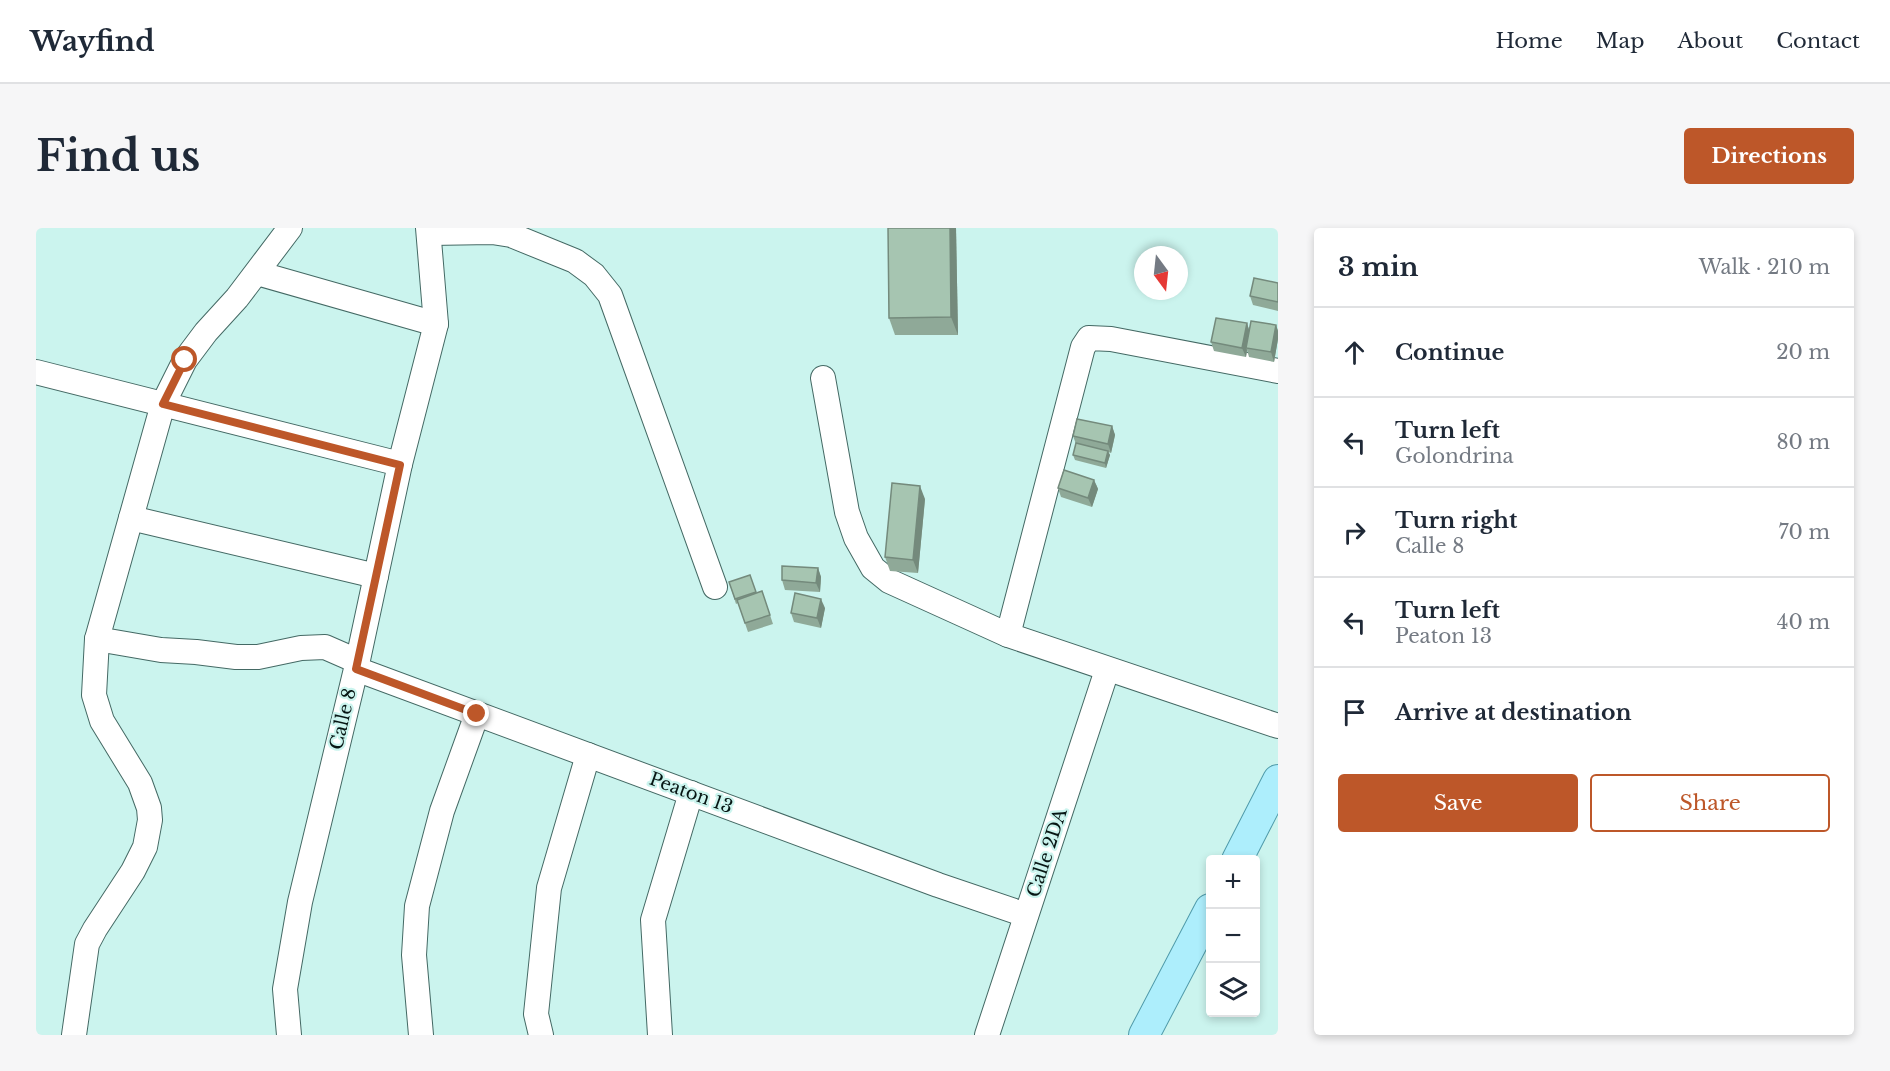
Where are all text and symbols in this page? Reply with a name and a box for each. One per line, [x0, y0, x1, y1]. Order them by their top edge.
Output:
text: Wayfind [30, 24, 155, 59]
text: Home [1496, 28, 1563, 54]
text: Map [1596, 28, 1644, 54]
text: About [1677, 28, 1743, 54]
text: Contact [1776, 28, 1860, 54]
button: Directions [1684, 128, 1854, 184]
text: Find us [36, 130, 200, 182]
north arrow [1134, 246, 1188, 300]
text: 3 min [1338, 251, 1419, 283]
text: Walk · 210 m [1699, 255, 1830, 279]
icon: ahead [1338, 336, 1371, 369]
text: Continue [1395, 339, 1504, 366]
text: 20 m [1776, 340, 1830, 364]
route start [171, 346, 197, 372]
text: Turn left [1395, 417, 1500, 444]
icon: left [1338, 426, 1371, 459]
text: 80 m [1776, 430, 1830, 454]
text: Golondrina [1395, 444, 1514, 468]
text: Turn right [1395, 507, 1517, 534]
icon: right [1338, 516, 1371, 549]
text: 70 m [1778, 520, 1830, 544]
text: Calle 8 [1395, 534, 1464, 558]
text: Turn left [1395, 597, 1500, 624]
icon: left [1338, 606, 1371, 639]
text: 40 m [1777, 610, 1830, 634]
text: Peaton 13 [1395, 624, 1492, 648]
street label: Calle 8 [325, 686, 361, 752]
icon: arrive [1338, 696, 1371, 729]
text: Arrive at destination [1395, 699, 1632, 726]
route end [463, 700, 489, 726]
street label: Peaton 13 [646, 768, 736, 818]
button: Save [1338, 774, 1578, 832]
button: Share [1590, 774, 1830, 832]
street label: Calle 2DA [1022, 805, 1072, 900]
map controls [1206, 855, 1260, 1017]
button: + [1206, 855, 1260, 909]
button: − [1206, 909, 1260, 963]
button: layers [1206, 963, 1260, 1017]

